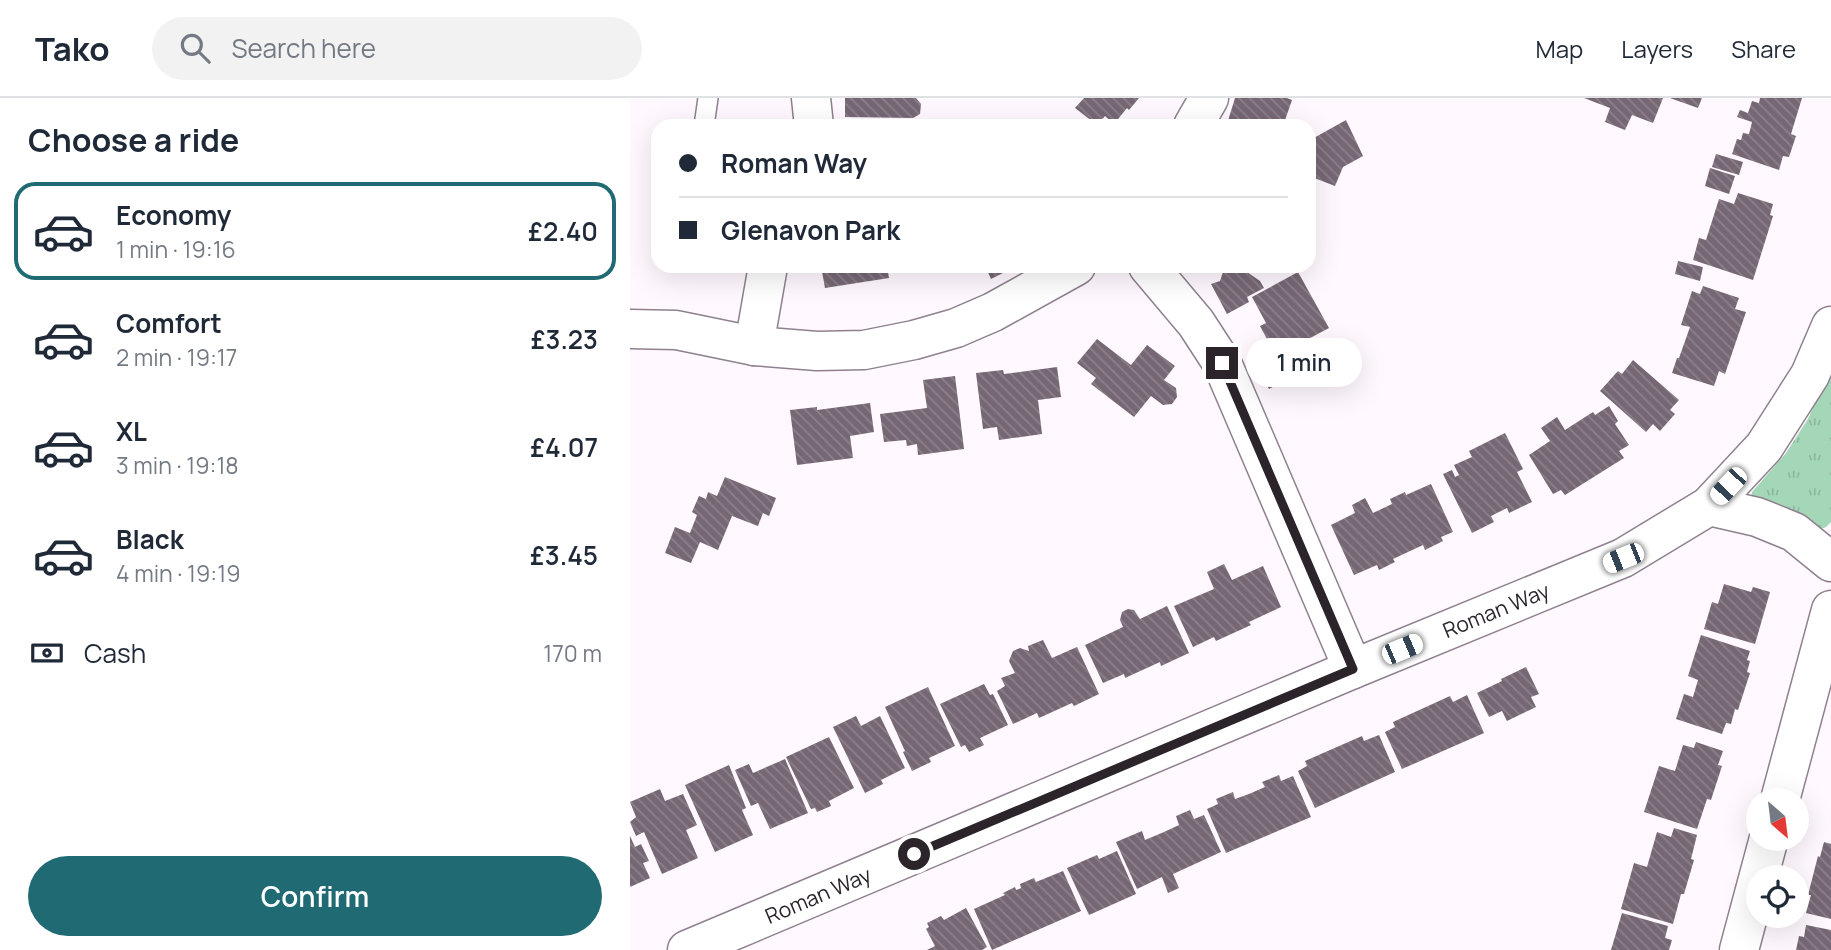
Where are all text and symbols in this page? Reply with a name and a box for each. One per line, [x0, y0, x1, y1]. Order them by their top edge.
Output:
search box [152, 17, 642, 80]
text: Tako [35, 26, 110, 71]
icon: search [176, 29, 214, 67]
text: Search here [232, 30, 376, 66]
text: Map [1536, 32, 1583, 65]
text: Layers [1621, 32, 1693, 65]
text: Share [1731, 32, 1796, 65]
text: Choose a ride [28, 118, 239, 162]
text: Roman Way [721, 145, 867, 181]
text: Economy [116, 197, 231, 233]
icon: car [32, 200, 95, 263]
text: Glenavon Park [721, 212, 900, 248]
text: £2.40 [528, 213, 598, 249]
text: 1 min · 19:16 [116, 233, 236, 265]
text: Comfort [116, 305, 222, 341]
icon: car [32, 308, 95, 371]
text: £3.23 [531, 321, 598, 357]
callout: 1 min [1246, 338, 1362, 388]
text: 2 min · 19:17 [116, 341, 237, 373]
text: 1 min [1277, 346, 1331, 378]
route end [1206, 347, 1238, 379]
text: XL [116, 413, 147, 449]
icon: car [32, 416, 95, 479]
text: £4.07 [530, 429, 598, 465]
text: 3 min · 19:18 [116, 449, 239, 481]
car [1706, 463, 1751, 509]
text: Black [116, 521, 184, 557]
icon: car [32, 524, 95, 587]
text: £3.45 [530, 537, 598, 573]
car [1600, 540, 1647, 576]
text: 4 min · 19:19 [116, 557, 240, 589]
street label: Roman Way [1439, 576, 1553, 644]
car [1379, 631, 1426, 667]
icon: cash [28, 634, 66, 672]
text: Cash [84, 635, 146, 671]
text: 170 m [543, 637, 602, 669]
north arrow [1746, 788, 1810, 850]
map controls [1746, 788, 1809, 928]
route start [898, 838, 930, 870]
button: Confirm [28, 856, 602, 936]
street label: Roman Way [761, 860, 875, 930]
button: locate [1746, 865, 1809, 928]

